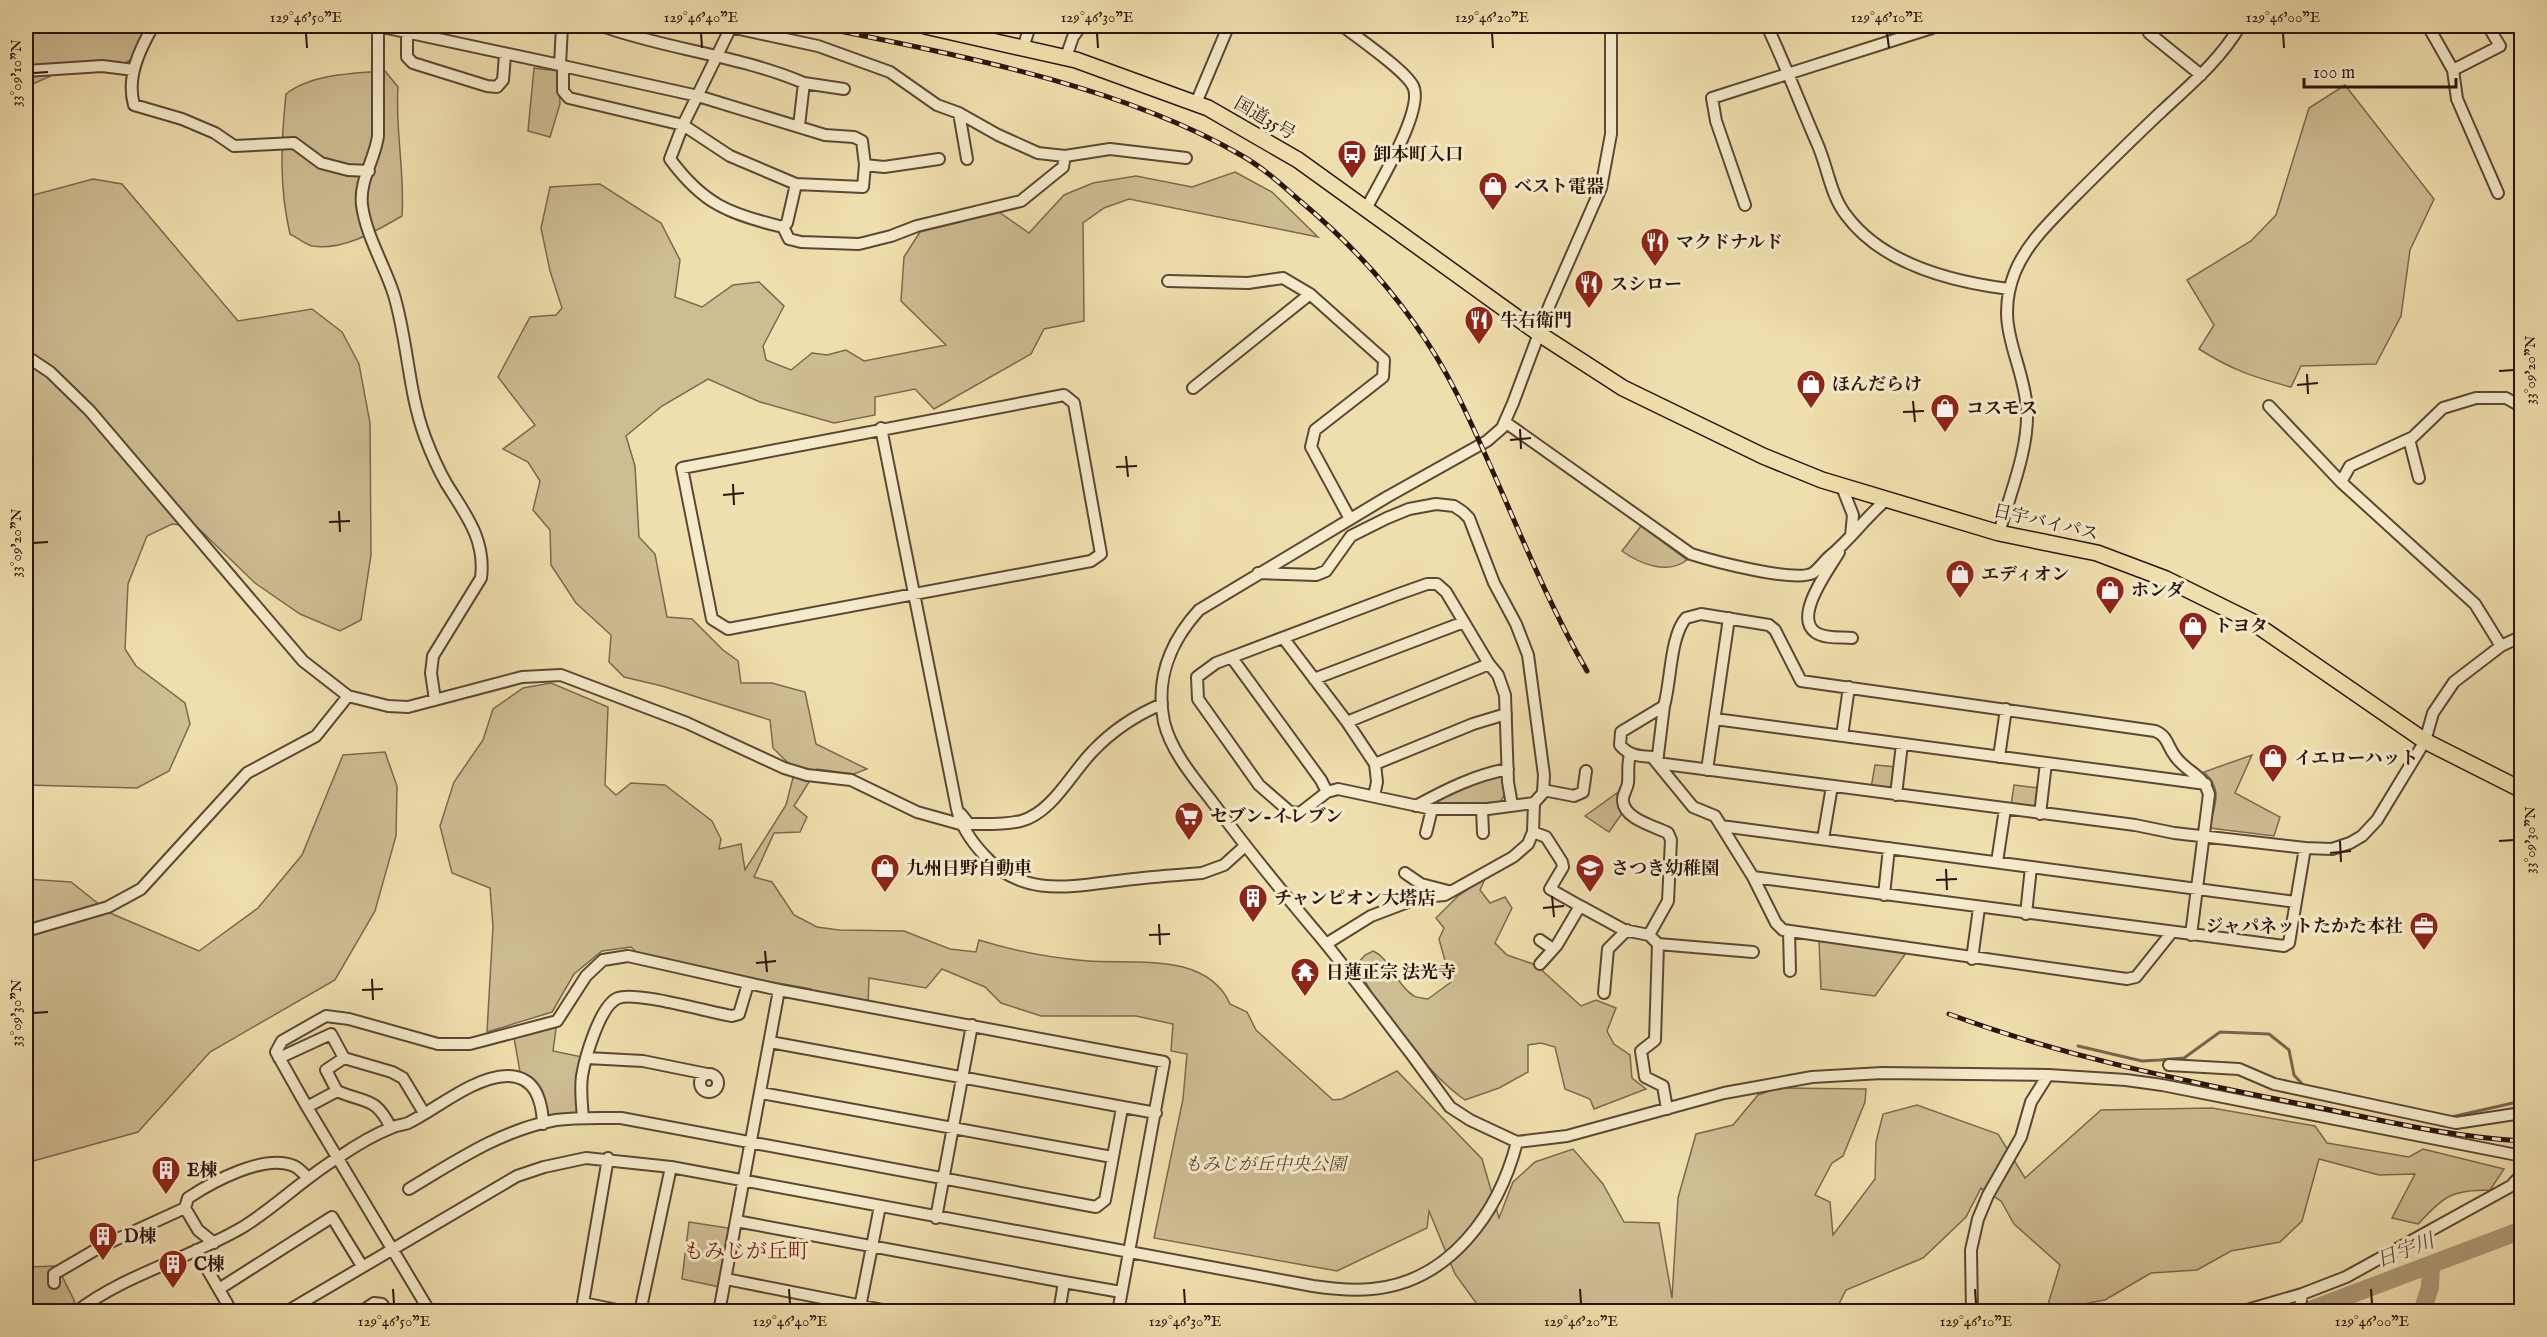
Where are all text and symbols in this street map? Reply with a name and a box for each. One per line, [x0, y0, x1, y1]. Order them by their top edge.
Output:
text: 129°46'50"E [270, 8, 342, 27]
text: 129°46'40"E [664, 8, 738, 27]
text: 129°46'30"E [1061, 8, 1133, 27]
text: 129°46'20"E [1455, 8, 1529, 27]
text: 129°46'10"E [1851, 8, 1923, 27]
text: 129°46'00"E [2246, 8, 2320, 27]
text: 33°09'10"N [7, 39, 26, 107]
scale bar [2304, 51, 2456, 89]
text: 100 m [2313, 62, 2355, 85]
street label: 国道35号 [1229, 93, 1299, 146]
bus stop icon: 卸本町入口 [1336, 138, 1368, 180]
place label: 卸本町入口 [1373, 144, 1463, 167]
shop icon: ベスト電器 [1477, 170, 1509, 212]
place label: ベスト電器 [1514, 176, 1604, 199]
restaurant icon: マクドナルド [1639, 226, 1671, 268]
place label: マクドナルド [1676, 232, 1783, 255]
restaurant icon: スシロー [1573, 268, 1605, 310]
place label: スシロー [1610, 274, 1682, 297]
restaurant icon: 牛右衛門 [1463, 304, 1495, 346]
place label: 牛右衛門 [1500, 310, 1572, 333]
text: 33°09'20"N [2521, 336, 2540, 404]
shop icon: ほんだらけ [1795, 368, 1827, 410]
place label: ほんだらけ [1832, 374, 1922, 397]
shop icon: コスモス [1929, 392, 1961, 434]
place label: コスモス [1966, 398, 2038, 421]
street label: 日宇バイパス [1991, 500, 2101, 547]
text: 33°09'20"N [7, 509, 26, 577]
shop icon: エディオン [1944, 558, 1976, 600]
place label: エディオン [1981, 564, 2070, 587]
shop icon: ホンダ [2094, 574, 2126, 616]
place label: ホンダ [2131, 580, 2184, 603]
shop icon: トヨタ [2177, 610, 2209, 652]
place label: トヨタ [2214, 616, 2268, 639]
shop icon: イエローハット [2257, 742, 2289, 784]
place label: イエローハット [2294, 748, 2418, 771]
supermarket icon: セブン-イレブン [1173, 800, 1205, 842]
place label: セブン-イレブン [1210, 806, 1343, 829]
text: 33°09'30"N [2521, 806, 2540, 874]
shop icon: 九州日野自動車 [869, 852, 901, 894]
school or university icon: さつき幼稚園 [1574, 852, 1606, 894]
place label: 九州日野自動車 [906, 858, 1032, 881]
place label: さつき幼稚園 [1611, 858, 1719, 881]
building icon: チャンピオン大塔店 [1237, 882, 1269, 924]
place label: チャンピオン大塔店 [1274, 888, 1435, 911]
office icon: ジャパネットたかた本社 [2408, 910, 2440, 952]
place label: ジャパネットたかた本社 [2205, 916, 2403, 939]
temple icon: 日蓮正宗 法光寺 [1289, 956, 1321, 998]
place label: 日蓮正宗 法光寺 [1326, 962, 1456, 985]
text: 33°09'30"N [7, 979, 26, 1047]
building icon: E棟 [150, 1154, 182, 1196]
park label: もみじが丘中央公園 [1184, 1154, 1349, 1177]
place label: E棟 [187, 1160, 217, 1183]
building icon: D棟 [87, 1220, 119, 1262]
place label: D棟 [124, 1226, 156, 1249]
water label: 日宇川 [2373, 1228, 2440, 1274]
district label: もみじが丘町 [683, 1239, 809, 1266]
building icon: C棟 [157, 1248, 189, 1290]
place label: C棟 [194, 1254, 225, 1277]
text: 129°46'50"E [358, 1312, 430, 1331]
text: 129°46'40"E [753, 1312, 827, 1331]
text: 129°46'30"E [1149, 1312, 1221, 1331]
text: 129°46'20"E [1544, 1312, 1618, 1331]
text: 129°46'10"E [1940, 1312, 2012, 1331]
text: 129°46'00"E [2335, 1312, 2409, 1331]

